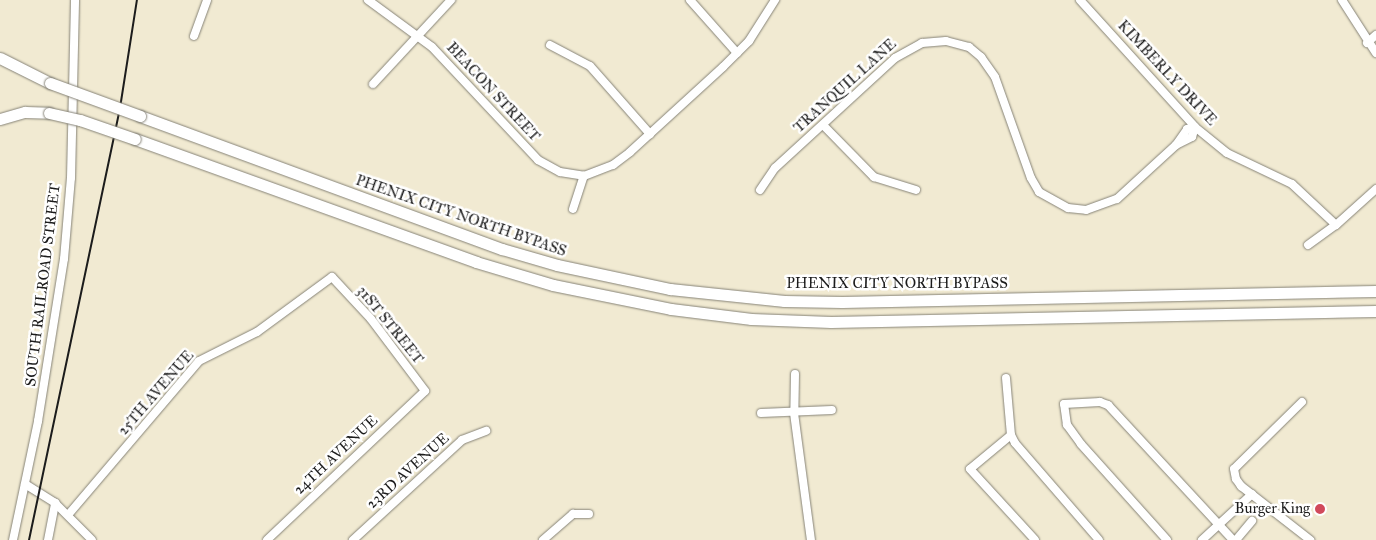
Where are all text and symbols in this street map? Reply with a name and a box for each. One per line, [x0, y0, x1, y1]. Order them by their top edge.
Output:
street label: KIMBERLY DRIVE [1114, 17, 1220, 129]
street label: TRANQUIL LANE [790, 35, 900, 137]
street label: BEACON STREET [442, 39, 544, 145]
street label: PHENIX CITY NORTH BYPASS [353, 171, 569, 261]
street label: SOUTH RAILROAD STREET [22, 183, 64, 387]
street label: PHENIX CITY NORTH BYPASS [786, 275, 1008, 293]
street label: 31ST STREET [353, 282, 427, 368]
street label: 25TH AVENUE [114, 347, 198, 439]
street label: 24TH AVENUE [290, 412, 382, 498]
street label: 23RD AVENUE [363, 429, 453, 513]
place label: Burger King [1234, 500, 1310, 518]
marker: Burger King [1314, 503, 1326, 515]

